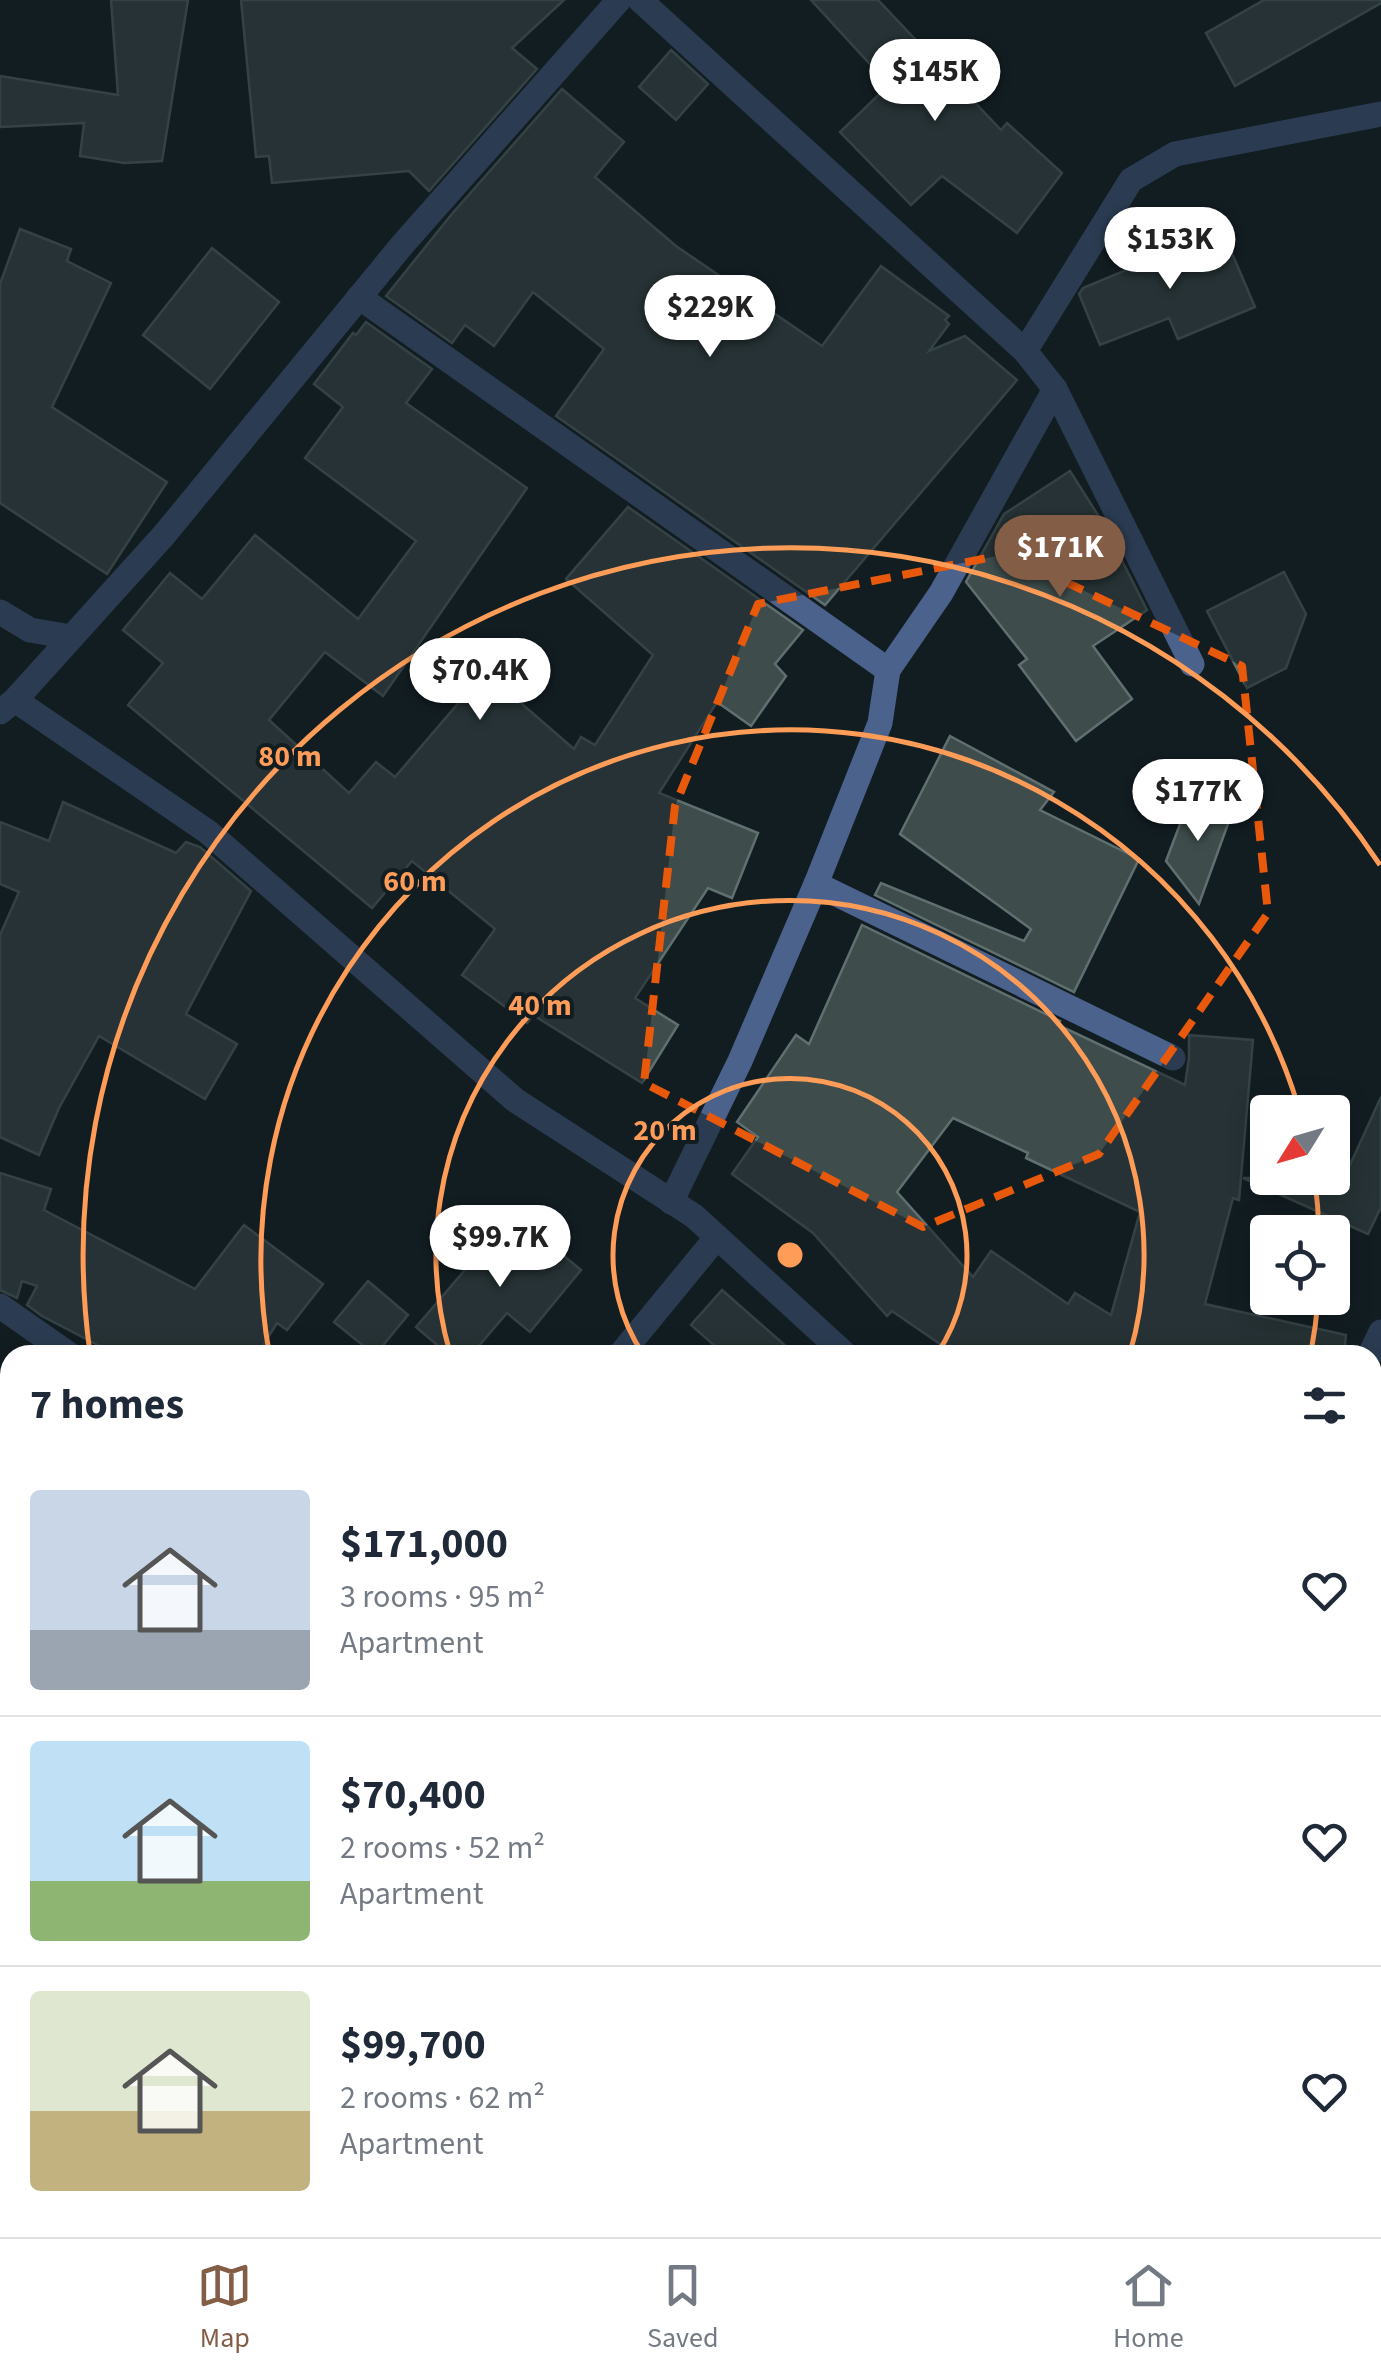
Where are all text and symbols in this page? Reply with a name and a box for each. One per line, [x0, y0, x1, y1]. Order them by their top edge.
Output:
pin: $145K [865, 39, 1005, 124]
text: $145K [891, 48, 979, 94]
pin: $153K [1100, 207, 1240, 292]
text: $153K [1126, 216, 1214, 262]
pin: $229K [640, 275, 780, 360]
text: $229K [666, 284, 754, 330]
pin: $171K [990, 515, 1130, 600]
text: $171K [1016, 524, 1104, 570]
pin: $70.4K [399, 638, 561, 723]
text: $70.4K [432, 647, 528, 693]
text: 80 m [258, 735, 322, 778]
pin: $177K [1128, 759, 1268, 844]
text: $177K [1154, 768, 1242, 814]
text: 60 m [383, 860, 447, 903]
text: 40 m [508, 984, 572, 1027]
north arrow [1250, 1095, 1350, 1195]
map controls [1250, 1095, 1350, 1315]
text: 20 m [633, 1109, 697, 1152]
pin: $99.7K [419, 1205, 581, 1290]
text: $99.7K [452, 1214, 548, 1260]
button: locate [1250, 1215, 1350, 1315]
centre of rings [772, 1237, 808, 1273]
text: 7 homes [30, 1375, 184, 1435]
icon: filters [1297, 1378, 1352, 1433]
text: $171,000 [340, 1514, 508, 1574]
icon: home [110, 1530, 230, 1650]
icon: heart [1297, 1563, 1352, 1618]
text: 3 rooms · 95 m² [340, 1574, 545, 1620]
text: Apartment [340, 1620, 483, 1666]
text: $70,400 [340, 1765, 486, 1825]
icon: home [110, 1781, 230, 1901]
icon: heart [1297, 1814, 1352, 1869]
text: 2 rooms · 52 m² [340, 1825, 545, 1871]
text: Apartment [340, 1871, 483, 1917]
text: $99,700 [340, 2015, 486, 2075]
icon: home [110, 2031, 230, 2151]
icon: heart [1297, 2064, 1352, 2119]
text: 2 rooms · 62 m² [340, 2075, 545, 2121]
text: Apartment [340, 2121, 483, 2167]
tab: Map [197, 2258, 252, 2358]
tab: Saved [647, 2258, 718, 2358]
tab: Home [1113, 2258, 1184, 2358]

